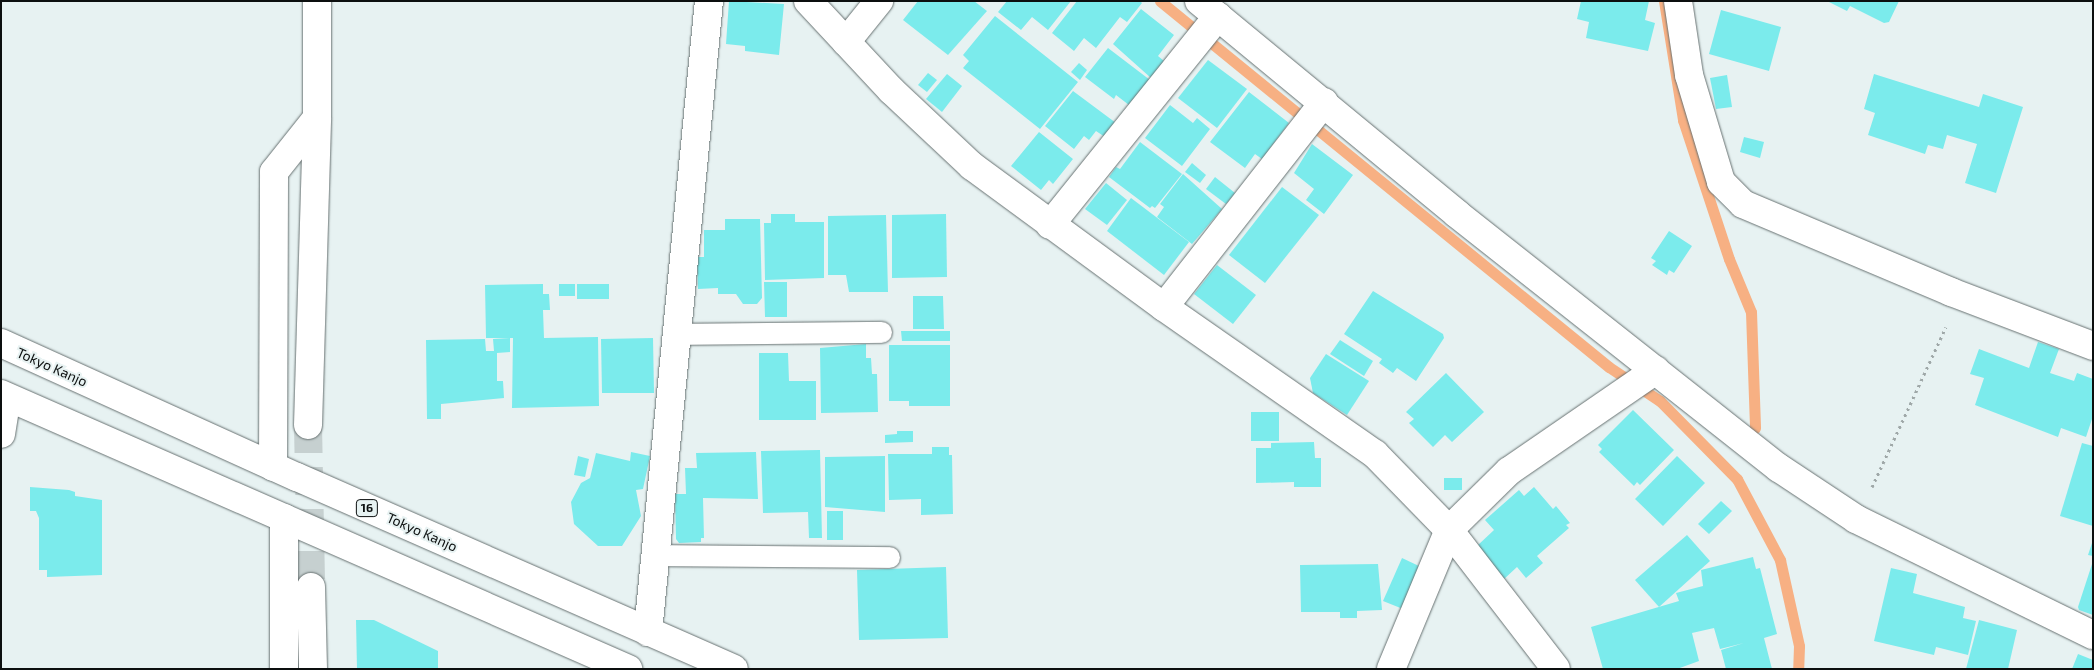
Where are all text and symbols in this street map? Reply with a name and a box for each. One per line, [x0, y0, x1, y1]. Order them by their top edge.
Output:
street label: Tokyo Kanjo [14, 344, 90, 390]
road number: 16 [356, 498, 378, 518]
street label: Tokyo Kanjo [384, 509, 460, 555]

